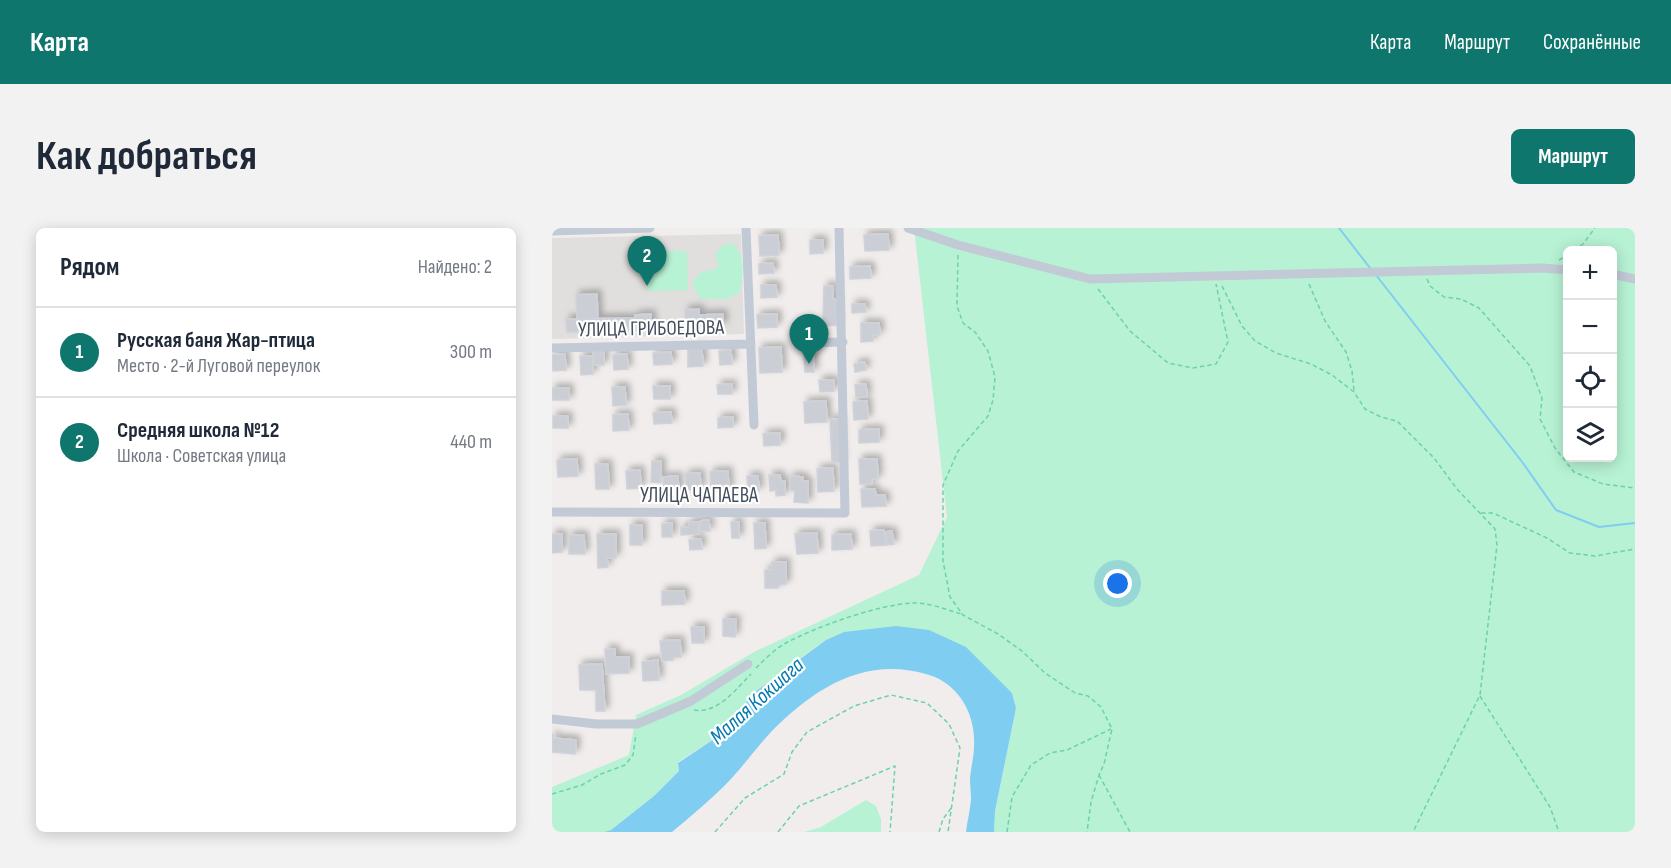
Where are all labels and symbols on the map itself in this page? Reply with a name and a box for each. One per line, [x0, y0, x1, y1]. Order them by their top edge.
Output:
pin: 2 [628, 236, 667, 286]
pin: 1 [790, 314, 828, 364]
street label: УЛИЦА ГРИБОЕДОВА [578, 315, 725, 342]
street label: УЛИЦА ЧАПАЕВА [640, 483, 759, 508]
your location [1103, 569, 1132, 598]
water label: Малая Кокшага [704, 652, 810, 750]

